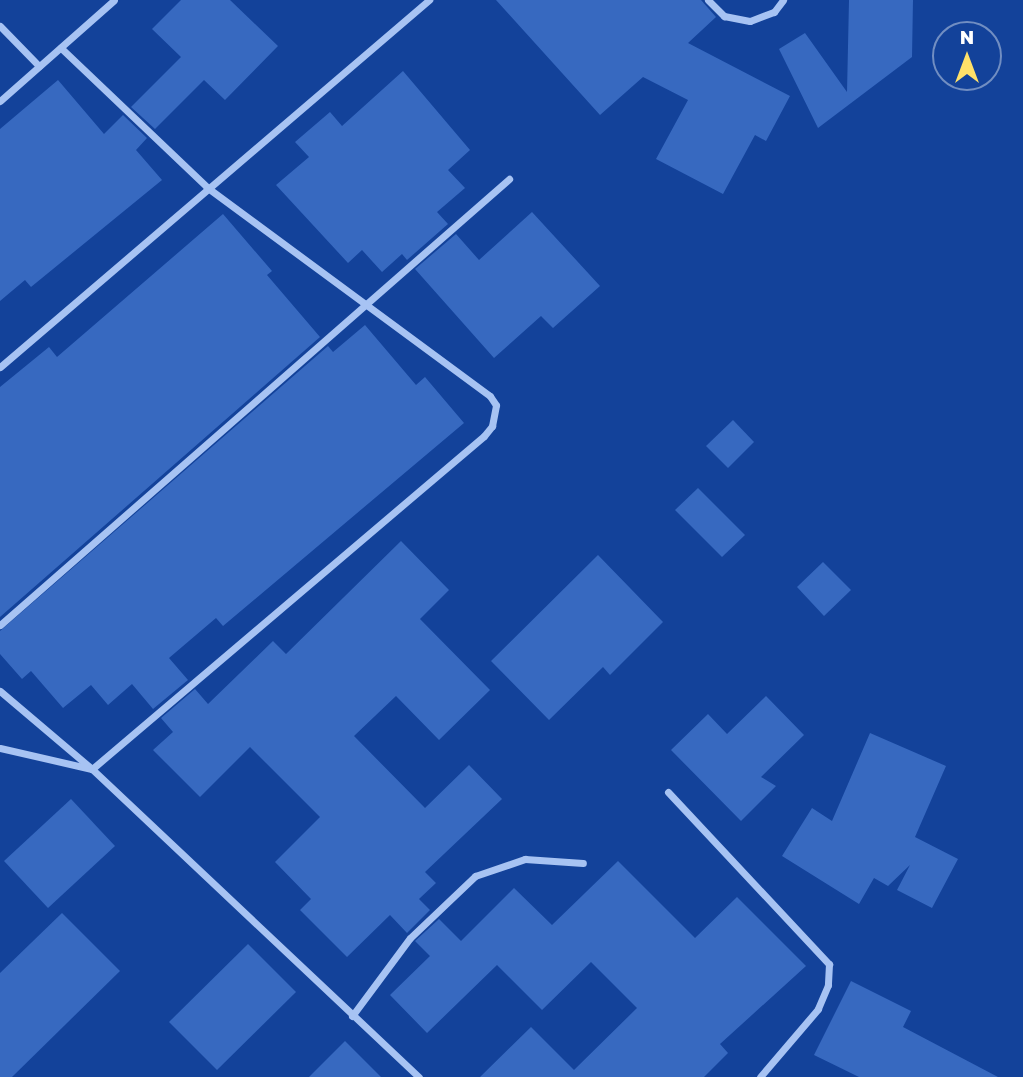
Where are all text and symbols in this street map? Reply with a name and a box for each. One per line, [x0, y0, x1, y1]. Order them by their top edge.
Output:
north arrow [932, 21, 1002, 91]
text: N [960, 25, 974, 48]

